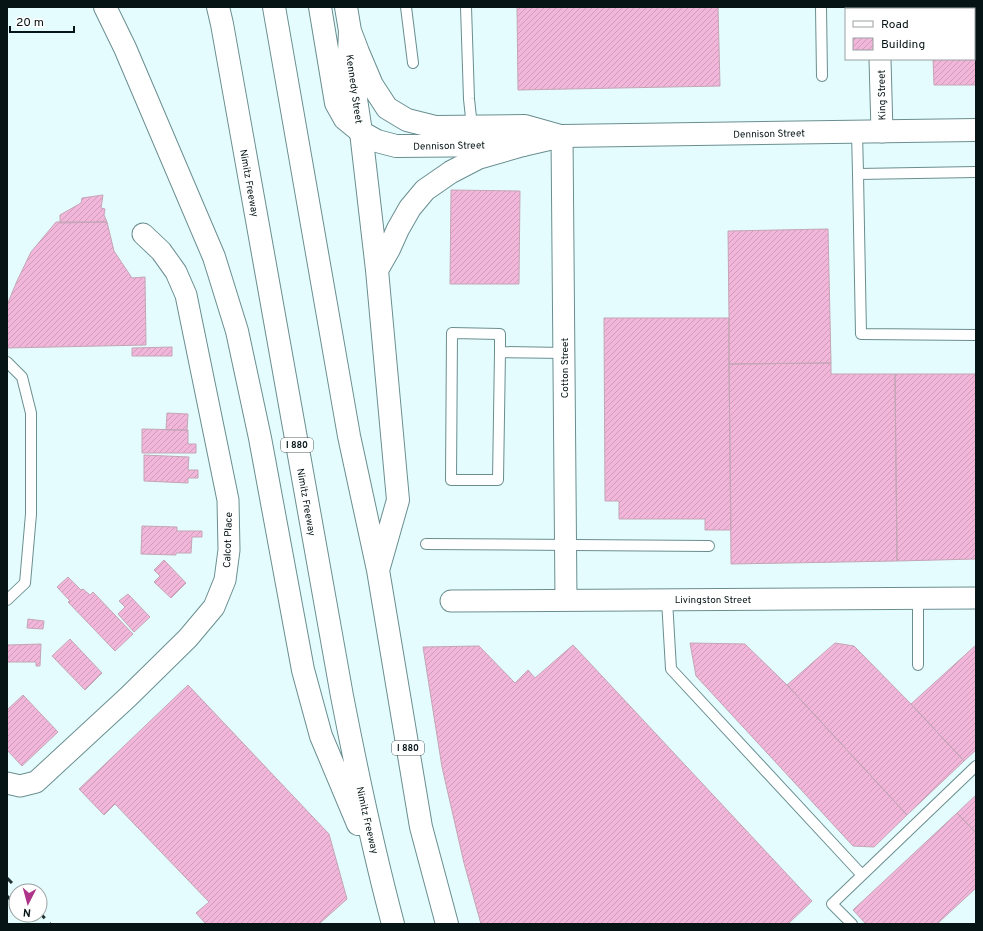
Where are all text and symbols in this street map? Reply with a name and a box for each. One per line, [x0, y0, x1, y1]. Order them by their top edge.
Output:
scale bar [10, 8, 74, 34]
legend [845, 8, 975, 60]
text: 20 m [16, 15, 44, 31]
text: Road [881, 17, 909, 33]
text: Building [881, 37, 925, 53]
street label: Kennedy Street [342, 54, 365, 125]
street label: King Street [876, 69, 889, 120]
street label: Dennison Street [733, 127, 805, 142]
street label: Dennison Street [413, 139, 485, 154]
street label: Nimitz Freeway [236, 148, 261, 218]
street label: Cotton Street [559, 338, 572, 398]
road number: I 880 [281, 438, 313, 452]
street label: Nimitz Freeway [293, 467, 318, 537]
street label: Calcot Place [221, 512, 236, 568]
street label: Livingston Street [675, 594, 751, 607]
road number: I 880 [392, 741, 424, 755]
street label: Nimitz Freeway [352, 785, 381, 855]
north arrow [8, 883, 48, 923]
text: N [22, 905, 32, 919]

